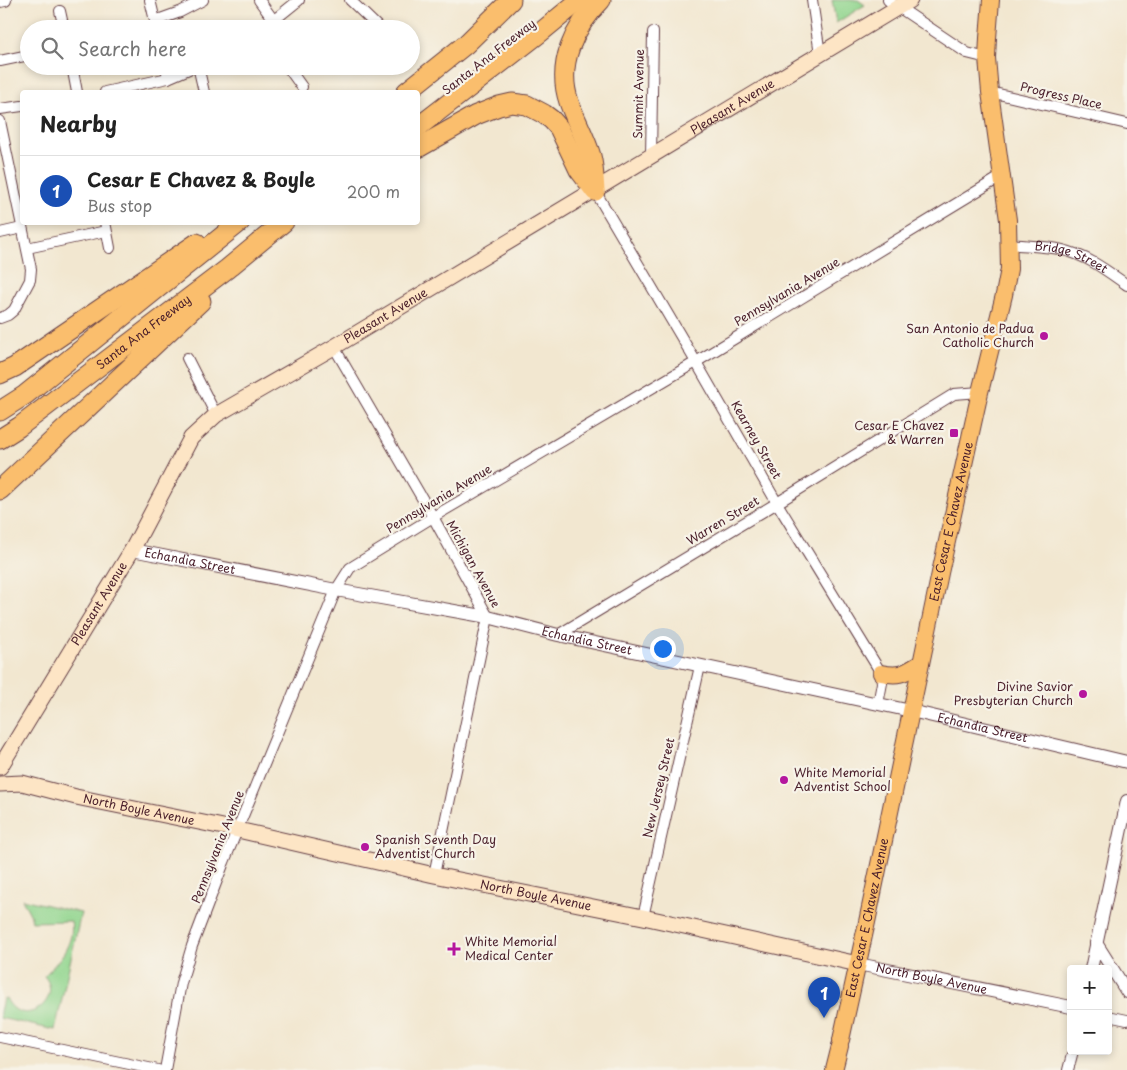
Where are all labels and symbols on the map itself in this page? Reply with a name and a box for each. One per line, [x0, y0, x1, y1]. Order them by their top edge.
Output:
street label: Santa Ana Freeway [438, 14, 539, 98]
street label: Summit Avenue [628, 48, 648, 139]
street label: Pleasant Avenue [687, 74, 778, 138]
street label: Progress Place [1019, 77, 1104, 113]
street label: Bridge Street [1034, 236, 1112, 277]
street label: Pennsylvania Avenue [730, 252, 843, 330]
street label: Pleasant Avenue [340, 283, 431, 347]
street label: Santa Ana Freeway [92, 290, 194, 373]
place label: San Antonio de Padua Catholic Church [906, 319, 1034, 351]
marker: San Antonio de Padua Catholic Church [1038, 330, 1050, 342]
street label: Kearney Street [727, 397, 787, 482]
place label: Cesar E Chavez & Warren [854, 416, 944, 448]
marker: Cesar E Chavez & Warren [948, 427, 960, 439]
street label: East Cesar E Chavez Avenue [924, 440, 977, 603]
street label: Pennsylvania Avenue [382, 459, 495, 537]
street label: Warren Street [683, 491, 762, 549]
street label: Michigan Avenue [442, 517, 505, 610]
street label: Echandia Street [143, 543, 237, 578]
street label: Pleasant Avenue [66, 558, 131, 649]
street label: Echandia Street [540, 621, 634, 659]
your location [650, 636, 676, 662]
place label: Divine Savior Presbyterian Church [954, 677, 1073, 709]
marker: Divine Savior Presbyterian Church [1077, 688, 1089, 700]
street label: Echandia Street [936, 708, 1030, 746]
street label: New Jersey Street [638, 735, 678, 840]
place label: White Memorial Adventist School [794, 763, 891, 795]
marker: White Memorial Adventist School [778, 774, 790, 786]
street label: Pennsylvania Avenue [186, 787, 248, 906]
street label: North Boyle Avenue [82, 789, 197, 829]
place label: Spanish Seventh Day Adventist Church [375, 830, 496, 862]
street label: East Cesar E Chavez Avenue [841, 836, 892, 999]
marker: Spanish Seventh Day Adventist Church [359, 841, 371, 853]
street label: North Boyle Avenue [479, 874, 594, 915]
place label: White Memorial Medical Center [465, 932, 557, 964]
marker: White Memorial Medical Center [447, 942, 461, 956]
street label: North Boyle Avenue [874, 958, 989, 998]
pin: 1 [808, 977, 840, 1018]

